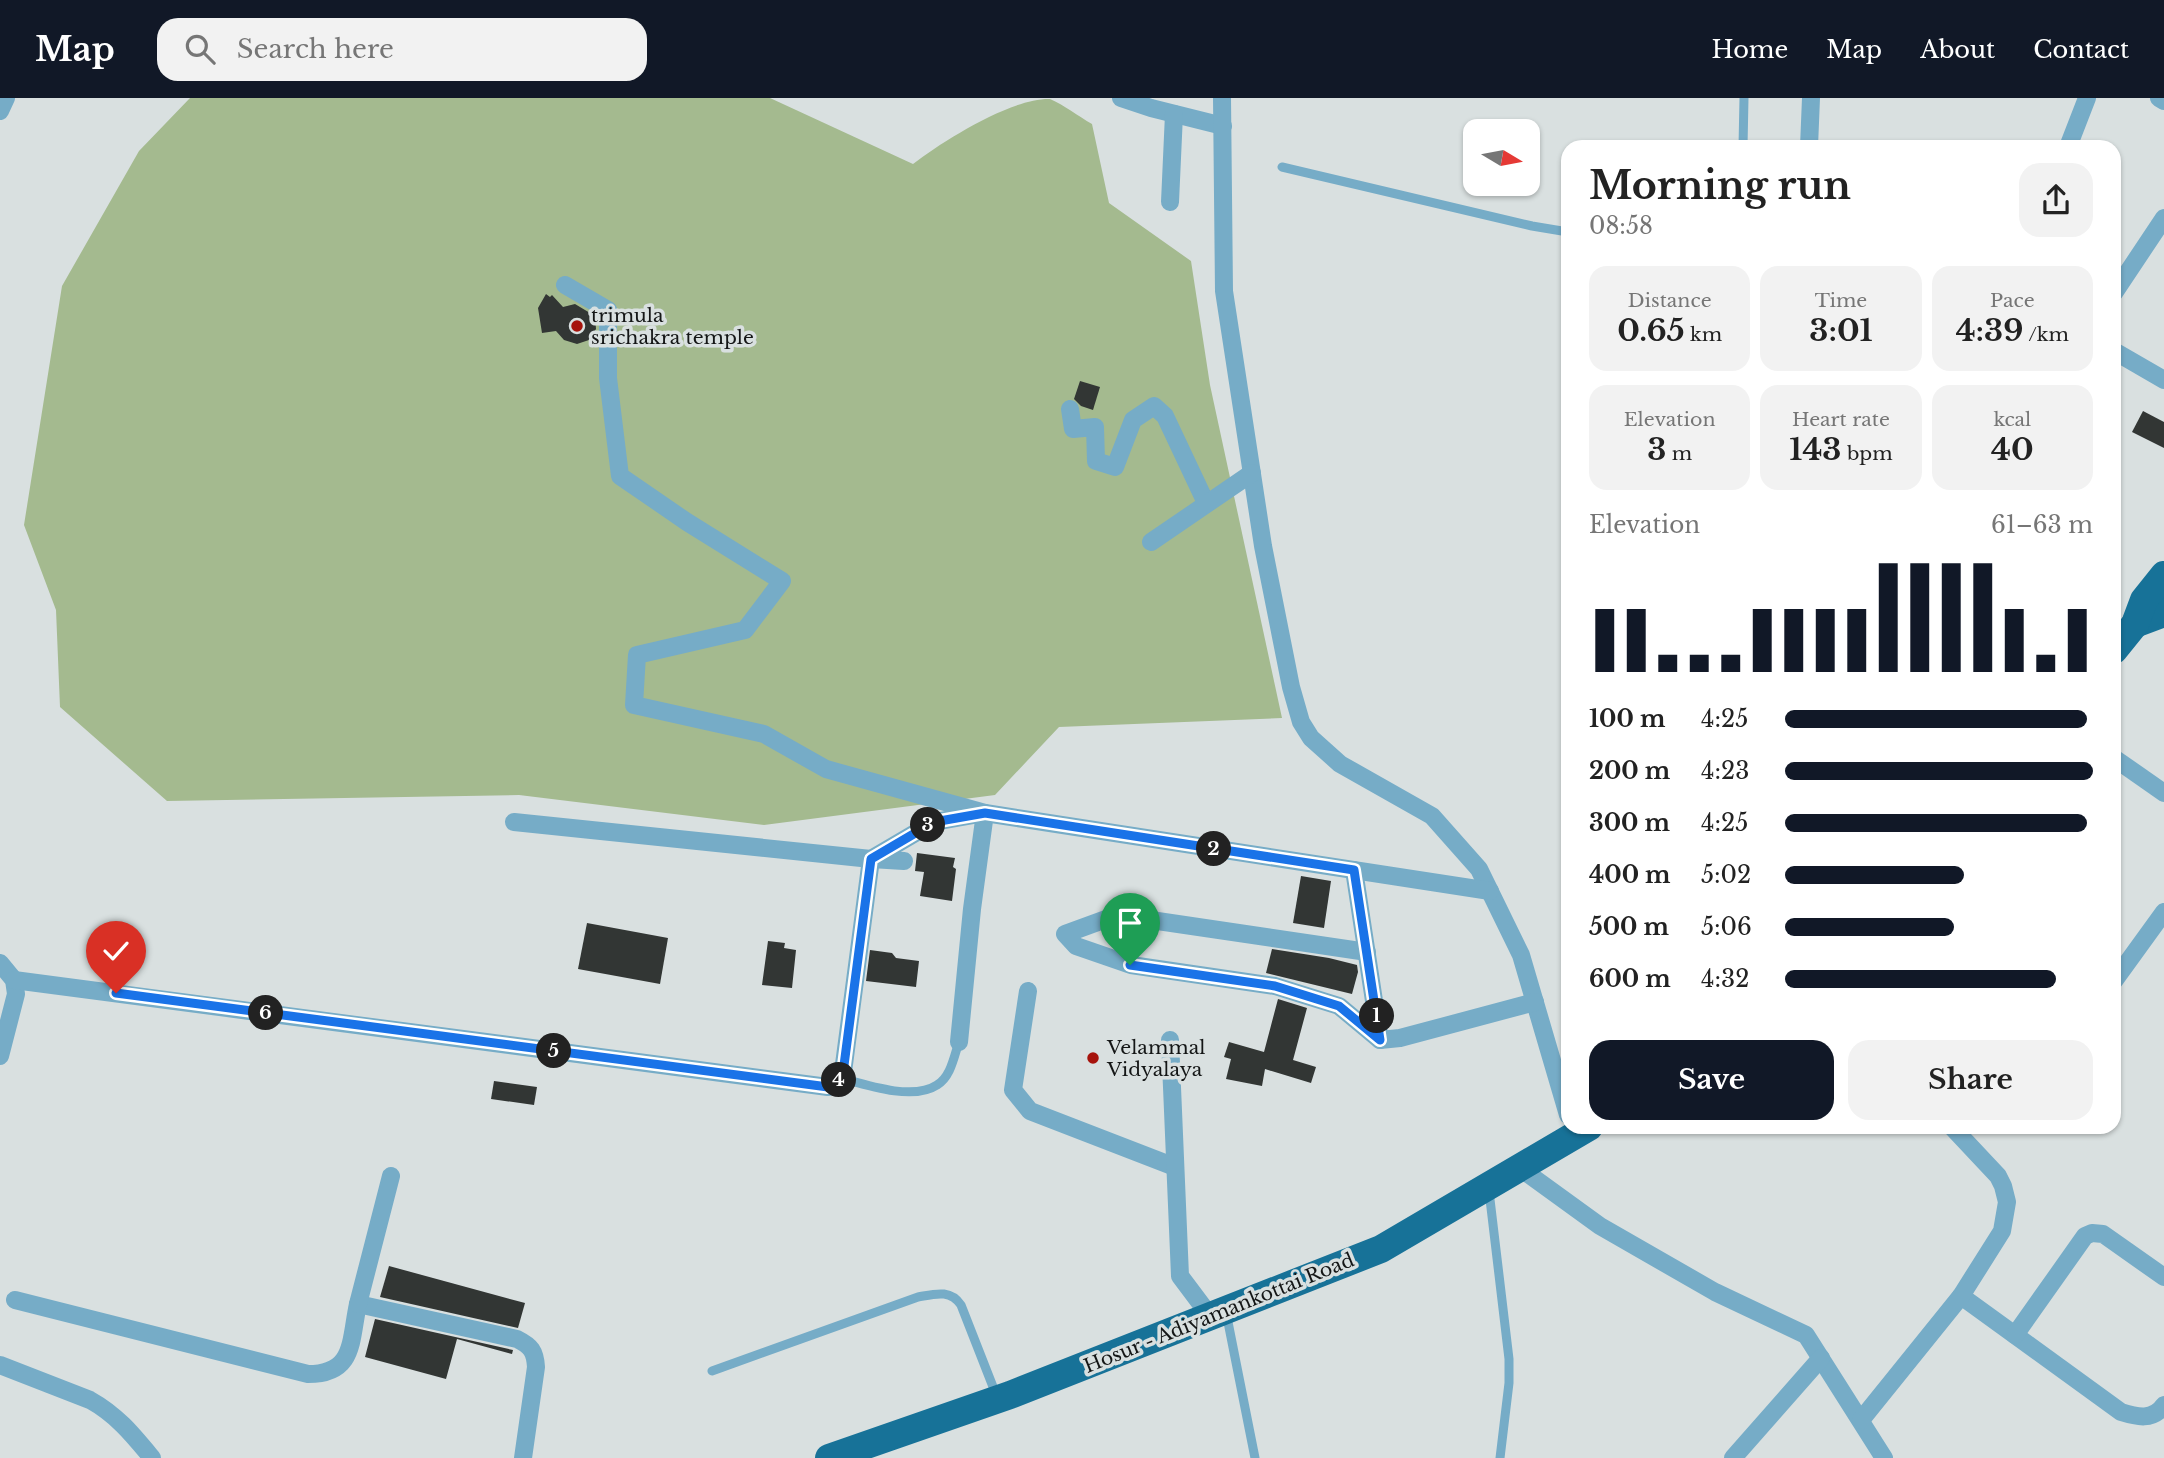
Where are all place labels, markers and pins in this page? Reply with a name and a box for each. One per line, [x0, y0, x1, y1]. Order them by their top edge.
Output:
place label: trimula srichakra temple [591, 304, 754, 349]
marker: trimula srichakra temple [569, 318, 585, 334]
pin: 3 [911, 808, 946, 842]
pin: 2 [1196, 832, 1232, 866]
pin [1100, 893, 1160, 965]
pin [86, 921, 146, 993]
pin: 6 [248, 996, 284, 1030]
pin: 1 [1360, 998, 1394, 1034]
pin: 5 [536, 1034, 572, 1068]
place label: Velammal Vidyalaya [1106, 1036, 1205, 1081]
marker: Velammal Vidyalaya [1085, 1050, 1101, 1066]
pin: 4 [822, 1062, 856, 1098]

